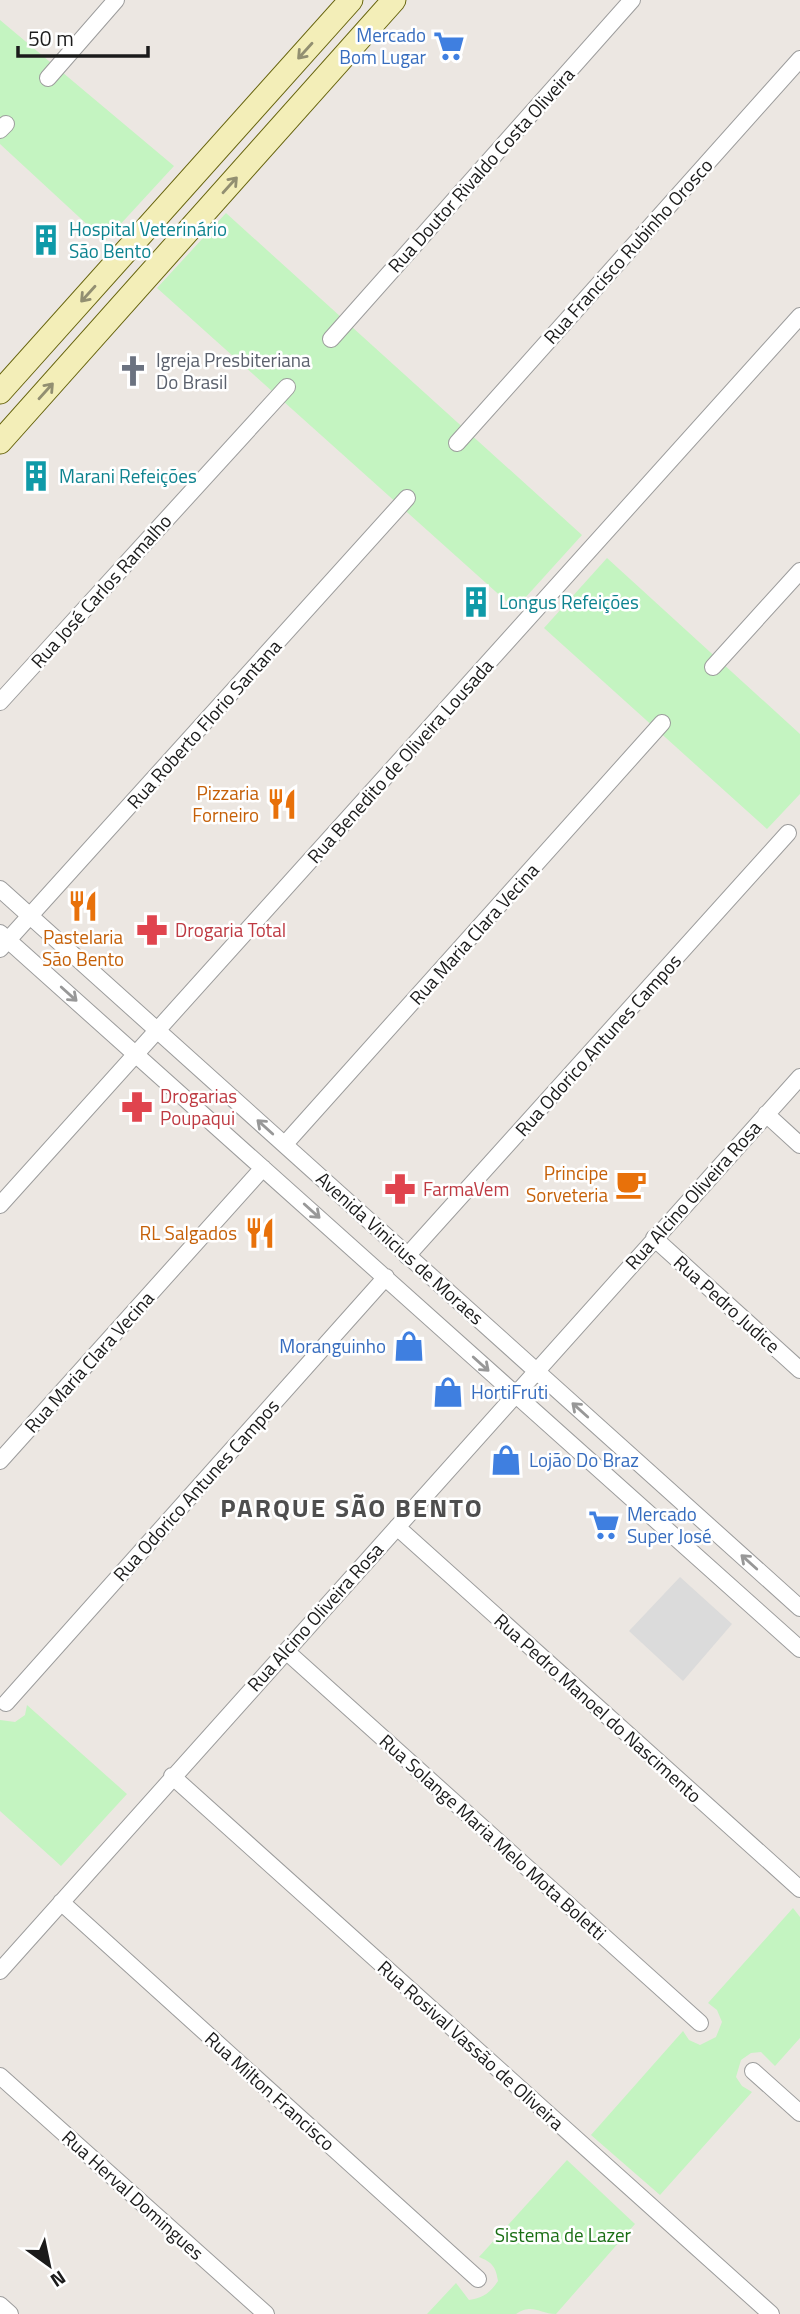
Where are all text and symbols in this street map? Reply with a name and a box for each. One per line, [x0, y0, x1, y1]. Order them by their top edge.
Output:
scale bar [18, 14, 147, 58]
place label: Mercado Bom Lugar [339, 20, 426, 71]
text: 50 m [28, 22, 74, 54]
supermarket icon: Mercado Bom Lugar [432, 29, 466, 63]
one-way arrow [297, 42, 313, 60]
street label: Rua Doutor Rivaldo Costa Oliveira [380, 60, 581, 279]
street label: Rua Francisco Rubinho Orosco [536, 151, 719, 350]
one-way arrow [222, 177, 238, 195]
place label: Hospital Veterinário São Bento [69, 214, 227, 265]
building icon: Hospital Veterinário São Bento [29, 223, 63, 257]
one-way arrow [80, 285, 97, 302]
place label: Igreja Presbiteriana Do Brasil [156, 345, 311, 396]
church icon: Igreja Presbiteriana Do Brasil [116, 354, 150, 388]
one-way arrow [37, 383, 53, 401]
building icon: Marani Refeições [19, 459, 53, 493]
place label: Marani Refeições [59, 461, 197, 490]
street label: Rua José Carlos Ramalho [23, 507, 178, 674]
building icon: Longus Refeições [459, 585, 493, 619]
place label: Longus Refeições [499, 587, 639, 616]
street label: Rua Roberto Florio Santana [119, 632, 288, 815]
street label: Rua Benedito de Oliveira Lousada [300, 652, 500, 869]
place label: Pizzaria Forneiro [192, 778, 259, 829]
restaurant icon: Pizzaria Forneiro [265, 787, 299, 821]
street label: Rua Maria Clara Vecina [402, 856, 546, 1011]
restaurant icon: Pastelaria São Bento [66, 889, 100, 923]
pharmacy icon: Drogaria Total [135, 913, 169, 947]
place label: Drogaria Total [175, 915, 286, 944]
place label: Pastelaria São Bento [42, 922, 124, 973]
street label: Rua Odorico Antunes Campos [508, 947, 688, 1142]
one-way arrow [60, 986, 78, 1002]
place label: Drogarias Poupaqui [160, 1081, 237, 1132]
pharmacy icon: Drogarias Poupaqui [120, 1090, 154, 1124]
street label: Rua Alcino Oliveira Rosa [618, 1113, 768, 1276]
one-way arrow [256, 1119, 274, 1135]
place label: Principe Sorveteria [526, 1158, 608, 1209]
street label: Avenida Vinicius de Moraes [310, 1164, 491, 1331]
cafe icon: Principe Sorveteria [614, 1167, 648, 1201]
pharmacy icon: FarmaVem [383, 1172, 417, 1206]
place label: FarmaVem [423, 1174, 509, 1203]
one-way arrow [303, 1203, 320, 1220]
restaurant icon: RL Salgados [243, 1216, 277, 1250]
place label: RL Salgados [140, 1218, 237, 1247]
street label: Rua Pedro Judice [668, 1248, 787, 1359]
street label: Rua Maria Clara Vecina [17, 1284, 161, 1439]
shop icon: Moranguinho [392, 1329, 426, 1363]
place label: Moranguinho [279, 1331, 386, 1360]
one-way arrow [472, 1355, 489, 1372]
shop icon: HortiFruti [431, 1375, 465, 1409]
place label: HortiFruti [471, 1377, 548, 1406]
street label: Rua Odorico Antunes Campos [106, 1392, 286, 1587]
one-way arrow [572, 1402, 589, 1419]
shop icon: Lojão Do Braz [489, 1443, 523, 1477]
place label: Lojão Do Braz [529, 1445, 639, 1474]
district label: PARQUE SÃO BENTO [220, 1488, 484, 1527]
place label: Mercado Super José [627, 1499, 712, 1550]
supermarket icon: Mercado Super José [587, 1508, 621, 1542]
street label: Rua Alcino Oliveira Rosa [240, 1535, 390, 1698]
one-way arrow [741, 1554, 758, 1571]
street label: Rua Pedro Manoel do Nascimento [488, 1606, 709, 1809]
street label: Rua Solange Maria Melo Mota Boletti [373, 1727, 613, 1947]
street label: Rua Rosival Vassão de Oliveira [372, 1953, 571, 2137]
street label: Rua Milton Francisco [199, 2024, 342, 2157]
street label: Rua Herval Domingues [56, 2123, 211, 2266]
park label: Sistema de Lazer [495, 2220, 632, 2249]
north arrow [14, 2230, 84, 2300]
text: N [45, 2264, 72, 2295]

